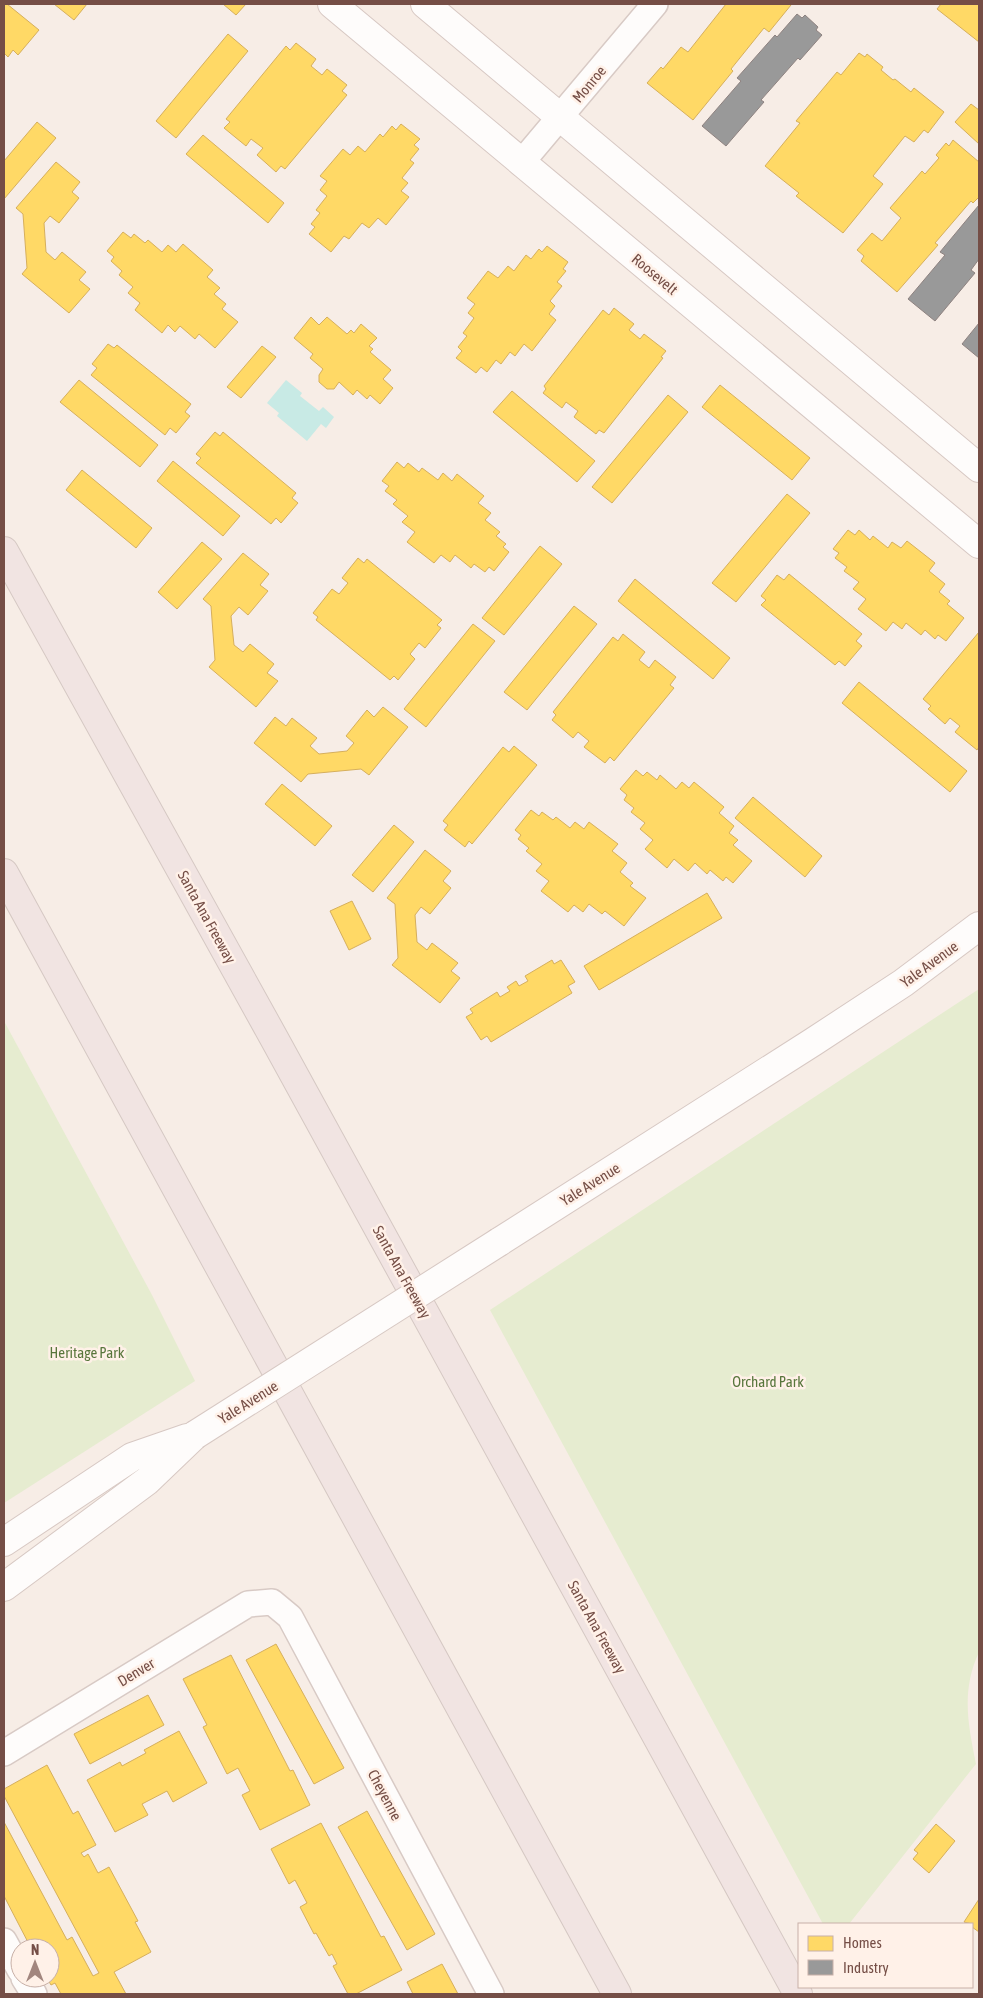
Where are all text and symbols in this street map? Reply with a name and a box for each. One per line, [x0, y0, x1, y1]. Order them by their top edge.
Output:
street label: Monroe [569, 62, 609, 106]
street label: Roosevelt [629, 250, 681, 298]
street label: Santa Ana Freeway [175, 868, 239, 966]
street label: Yale Avenue [897, 937, 961, 991]
street label: Yale Avenue [557, 1159, 623, 1209]
street label: Santa Ana Freeway [370, 1223, 434, 1321]
park label: Heritage Park [50, 1344, 125, 1361]
park label: Orchard Park [732, 1373, 804, 1390]
street label: Yale Avenue [215, 1377, 281, 1427]
street label: Santa Ana Freeway [565, 1578, 629, 1676]
street label: Denver [115, 1654, 158, 1690]
street label: Cheyenne [365, 1767, 405, 1823]
legend [798, 1923, 973, 1988]
text: Homes [843, 1934, 882, 1951]
north arrow [10, 1938, 60, 1988]
text: N [31, 1942, 39, 1958]
text: Industry [843, 1959, 889, 1976]

